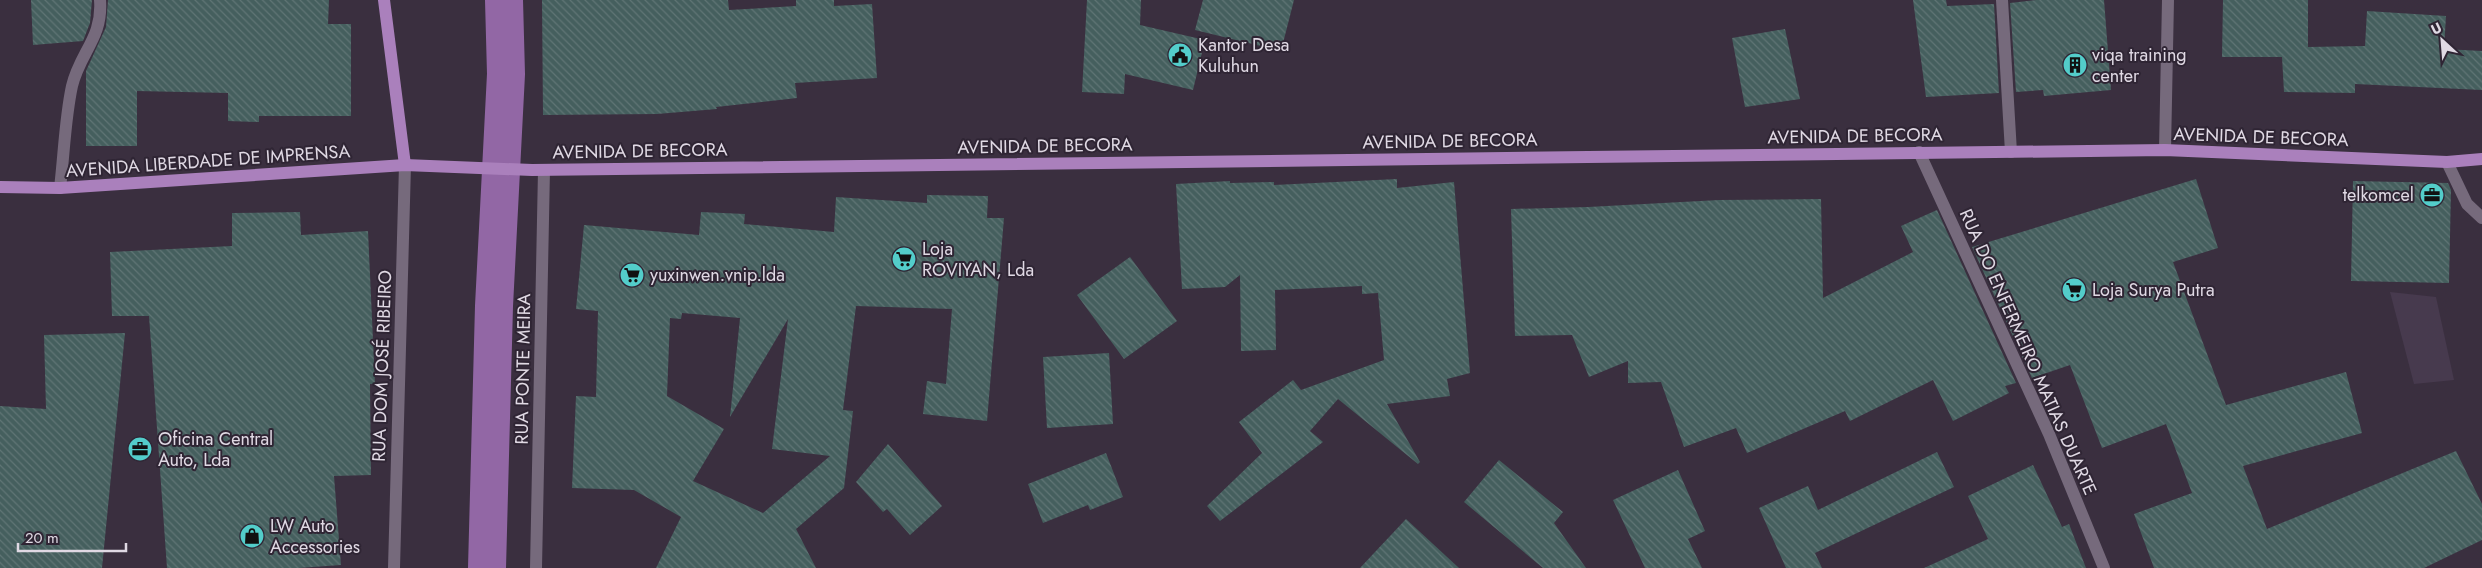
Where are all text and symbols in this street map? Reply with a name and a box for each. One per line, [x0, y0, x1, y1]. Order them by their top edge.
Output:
north arrow [2417, 15, 2467, 65]
text: U [2428, 17, 2445, 39]
place label: Kantor Desa Kuluhun [1198, 32, 1289, 79]
public building icon: Kantor Desa Kuluhun [1167, 42, 1193, 68]
place label: viqa training center [2092, 42, 2187, 89]
building icon: viqa training center [2062, 52, 2088, 78]
street label: AVENIDA DE BECORA [1767, 121, 1943, 151]
street label: AVENIDA DE BECORA [2173, 121, 2349, 153]
street label: AVENIDA DE BECORA [1362, 126, 1538, 156]
street label: AVENIDA DE BECORA [957, 131, 1133, 161]
street label: AVENIDA DE BECORA [552, 136, 728, 166]
street label: AVENIDA LIBERDADE DE IMPRENSA [65, 138, 351, 184]
place label: telkomcel [2343, 182, 2414, 208]
office icon: telkomcel [2419, 182, 2445, 208]
street label: RUA DO ENFERMEIRO MATIAS DUARTE [1953, 205, 2103, 499]
place label: Loja ROVIYAN, Lda [922, 236, 1034, 283]
supermarket icon: Loja ROVIYAN, Lda [891, 246, 917, 272]
supermarket icon: yuxinwen.vnip.lda [619, 262, 645, 288]
place label: yuxinwen.vnip.lda [650, 262, 785, 288]
street label: RUA DOM JOSÉ RIBEIRO [366, 270, 398, 462]
supermarket icon: Loja Surya Putra [2061, 277, 2087, 303]
place label: Loja Surya Putra [2092, 277, 2215, 303]
street label: RUA PONTE MEIRA [509, 293, 537, 445]
place label: Oficina Central Auto, Lda [158, 426, 273, 473]
office icon: Oficina Central Auto, Lda [127, 436, 153, 462]
place label: LW Auto Accessories [270, 513, 360, 560]
scale bar [18, 520, 125, 552]
shop icon: LW Auto Accessories [239, 523, 265, 549]
text: 20 m [25, 527, 59, 549]

